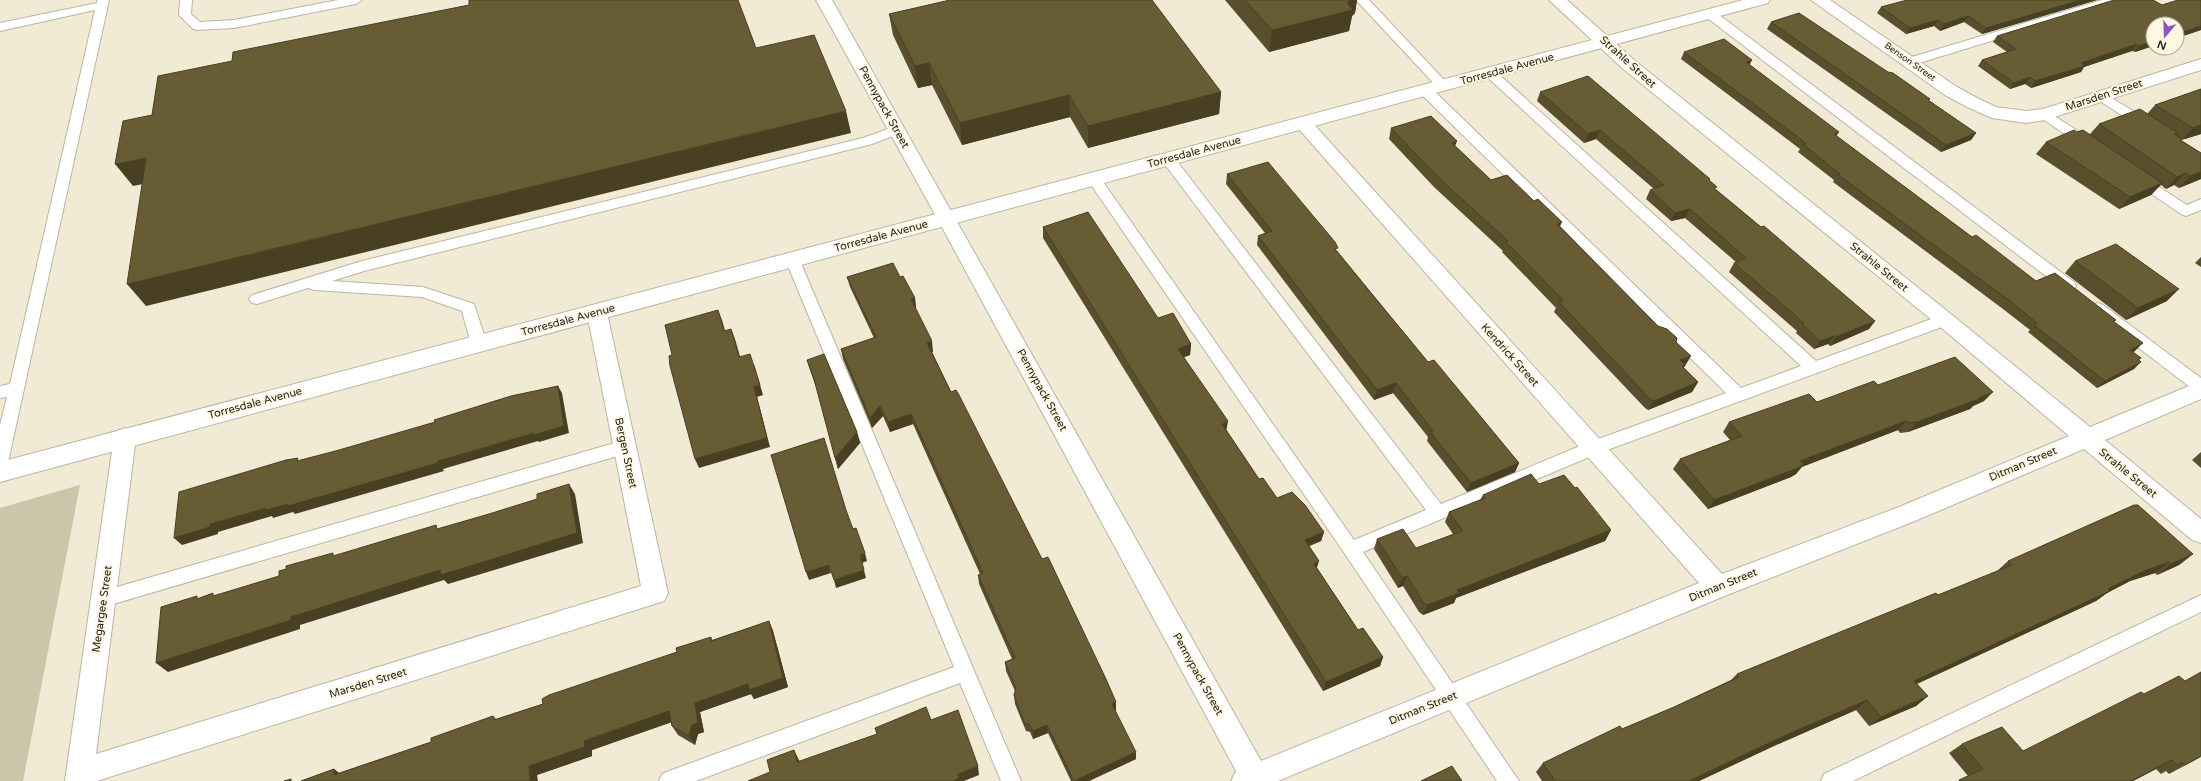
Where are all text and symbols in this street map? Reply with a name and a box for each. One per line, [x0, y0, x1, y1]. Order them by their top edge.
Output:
north arrow [2145, 16, 2185, 56]
street label: Strahle Street [1597, 33, 1659, 91]
text: N [2156, 37, 2168, 53]
street label: Benson Street [1882, 40, 1938, 84]
street label: Torresdale Avenue [1459, 50, 1555, 88]
street label: Pennypack Street [856, 64, 912, 150]
street label: Marsden Street [2064, 76, 2144, 114]
street label: Torresdale Avenue [1146, 133, 1242, 171]
street label: Torresdale Avenue [833, 217, 929, 255]
street label: Strahle Street [1847, 240, 1911, 294]
street label: Torresdale Avenue [520, 301, 616, 339]
street label: Kendrick Street [1478, 321, 1542, 389]
street label: Pennypack Street [1014, 347, 1070, 433]
street label: Torresdale Avenue [207, 384, 303, 422]
street label: Bergen Street [612, 416, 640, 490]
street label: Ditman Street [1987, 444, 2059, 484]
street label: Strahle Street [2096, 446, 2160, 500]
street label: Megargee Street [89, 565, 115, 653]
street label: Ditman Street [1687, 565, 1759, 605]
street label: Pennypack Street [1170, 631, 1226, 717]
street label: Marsden Street [328, 665, 408, 701]
street label: Ditman Street [1387, 688, 1459, 728]

